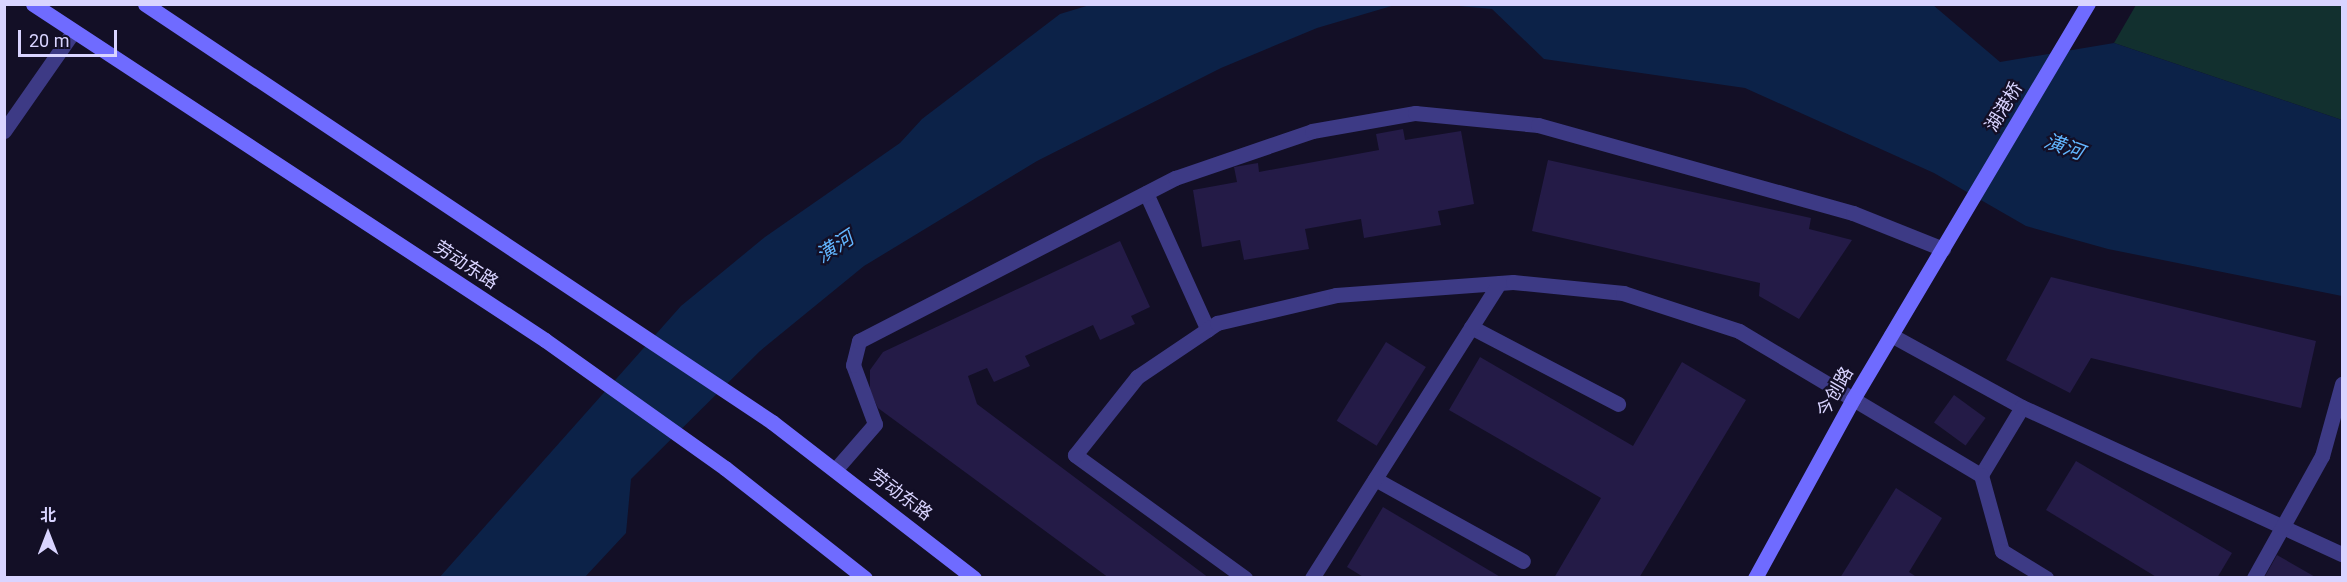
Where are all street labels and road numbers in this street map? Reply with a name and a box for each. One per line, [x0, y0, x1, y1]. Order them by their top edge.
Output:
street label: 湖港桥 [1981, 78, 2027, 136]
street label: 劳动东路 [430, 236, 502, 294]
street label: 今创路 [1812, 363, 1858, 421]
street label: 劳动东路 [866, 465, 936, 525]

